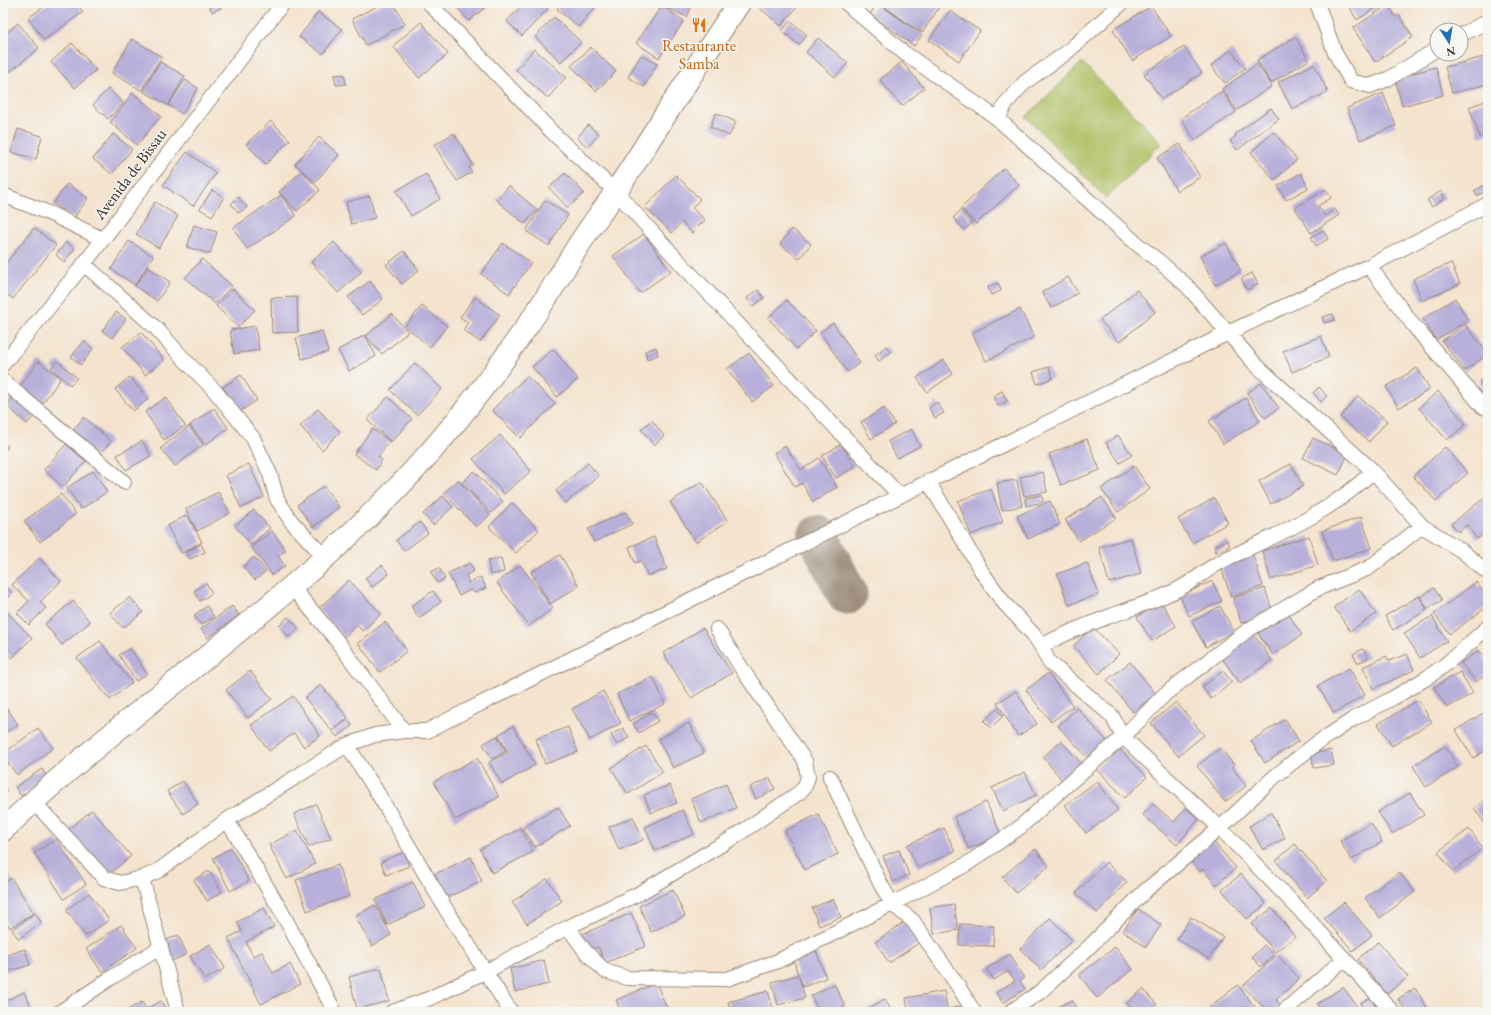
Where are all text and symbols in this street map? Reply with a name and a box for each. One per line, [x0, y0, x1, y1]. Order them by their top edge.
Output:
restaurant icon: Restaurante Samba [690, 16, 708, 34]
north arrow [1429, 22, 1469, 62]
place label: Restaurante Samba [662, 35, 736, 74]
text: N [1445, 44, 1457, 60]
street label: Avenida de Bissau [88, 124, 171, 225]

